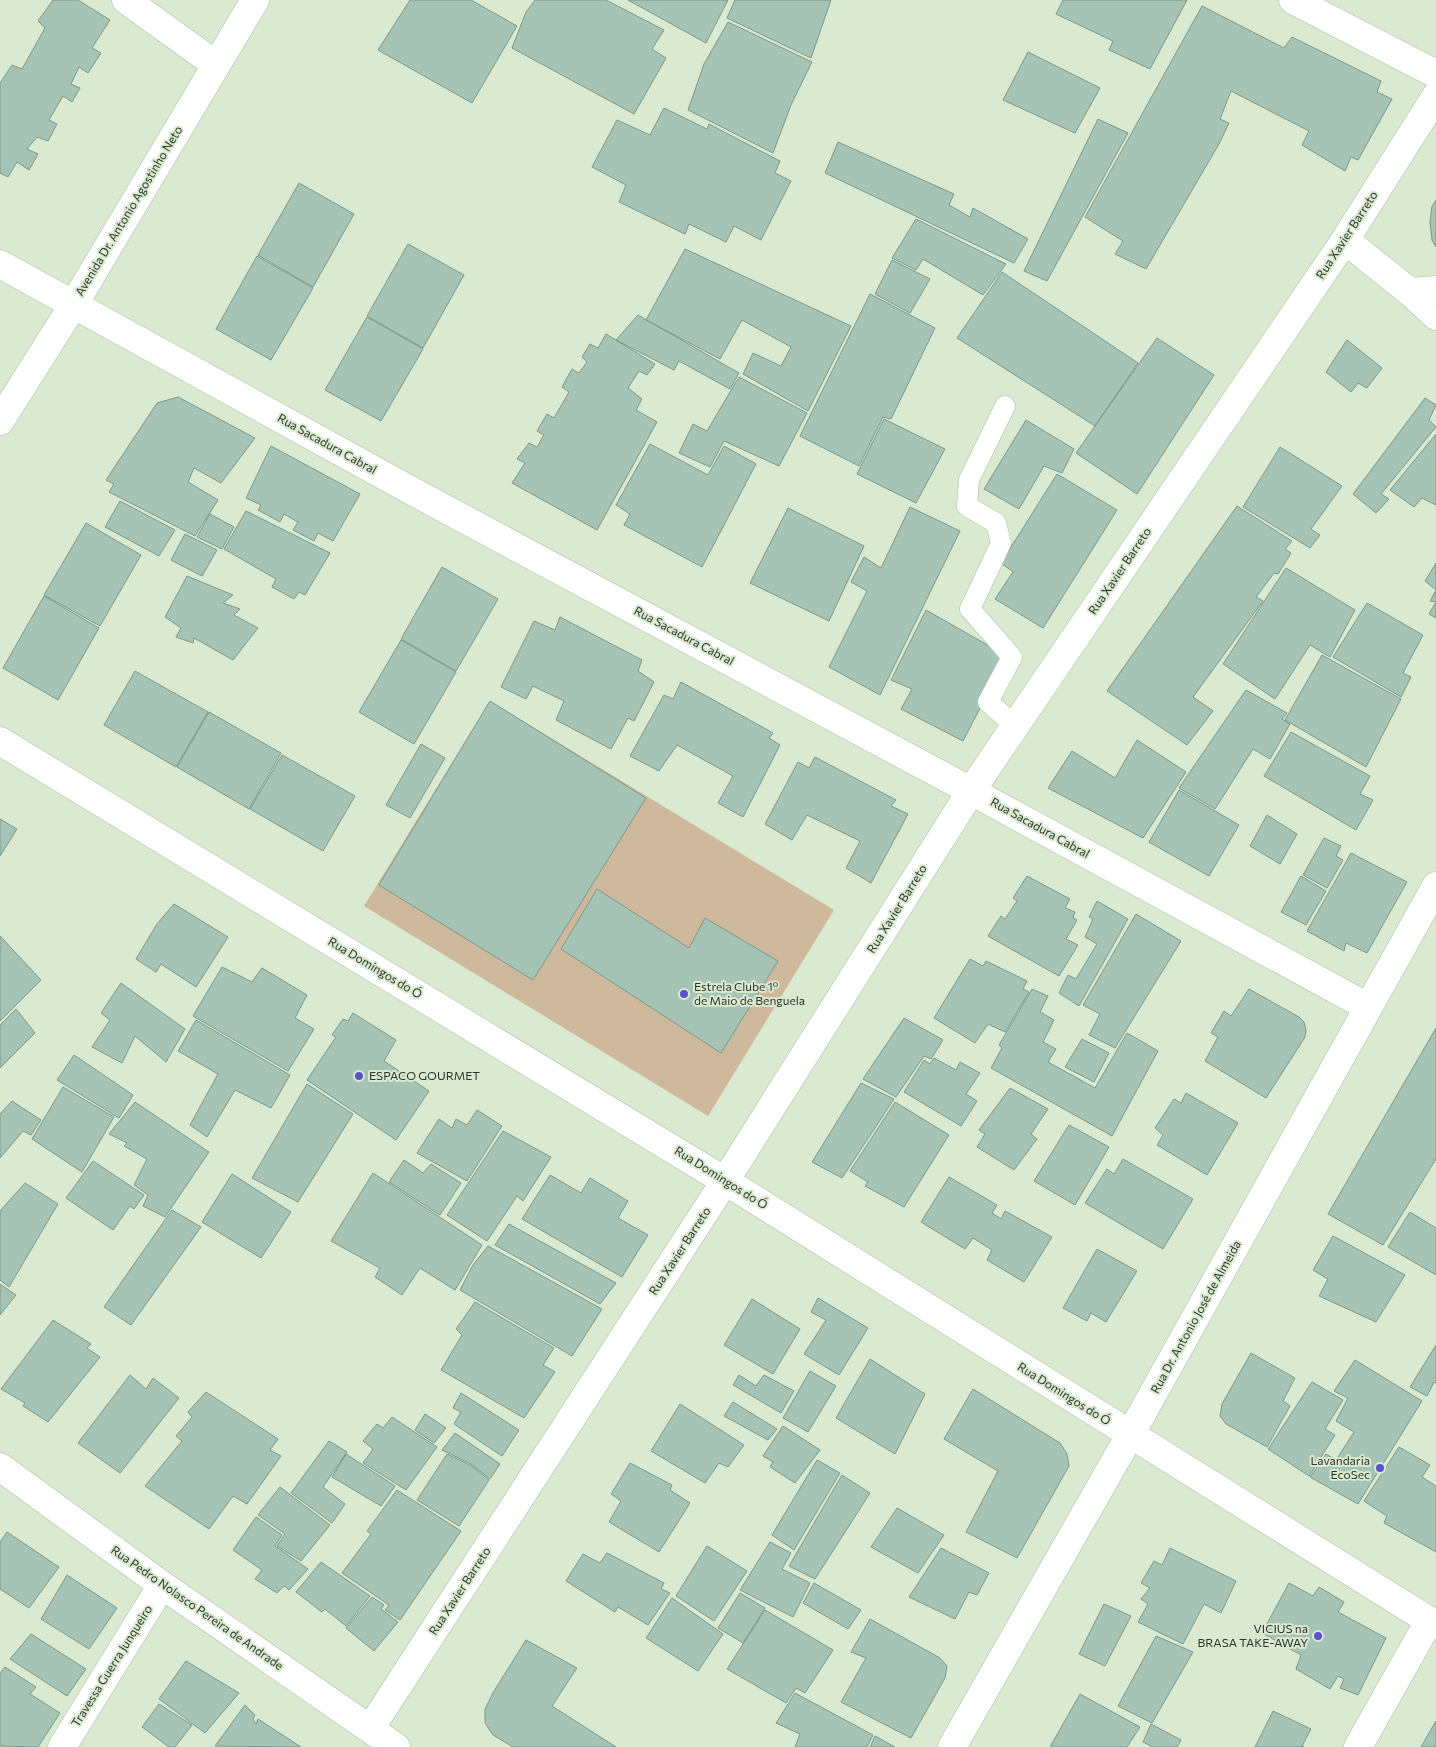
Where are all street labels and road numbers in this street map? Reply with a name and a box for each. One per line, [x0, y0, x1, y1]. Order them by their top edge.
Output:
street label: Avenida Dr. Antonio Agostinho Neto [72, 123, 185, 298]
street label: Rua Xavier Barreto [1313, 188, 1380, 281]
street label: Rua Sacadura Cabral [275, 410, 380, 476]
street label: Rua Xavier Barreto [1085, 524, 1153, 617]
street label: Rua Sacadura Cabral [632, 603, 737, 667]
street label: Rua Sacadura Cabral [988, 794, 1093, 860]
street label: Rua Xavier Barreto [863, 862, 929, 955]
street label: Rua Domingos do Ó [326, 934, 425, 1001]
street label: Rua Domingos do Ó [672, 1143, 771, 1212]
street label: Rua Xavier Barreto [646, 1204, 713, 1297]
street label: Rua Dr. Antonio José de Almeida [1147, 1238, 1244, 1396]
street label: Rua Domingos do Ó [1015, 1359, 1114, 1428]
street label: Rua Pedro Nolasco Pereira de Andrade [109, 1542, 286, 1672]
street label: Rua Xavier Barreto [426, 1544, 493, 1637]
street label: Travessa Guerra Junqueiro [68, 1602, 155, 1730]

